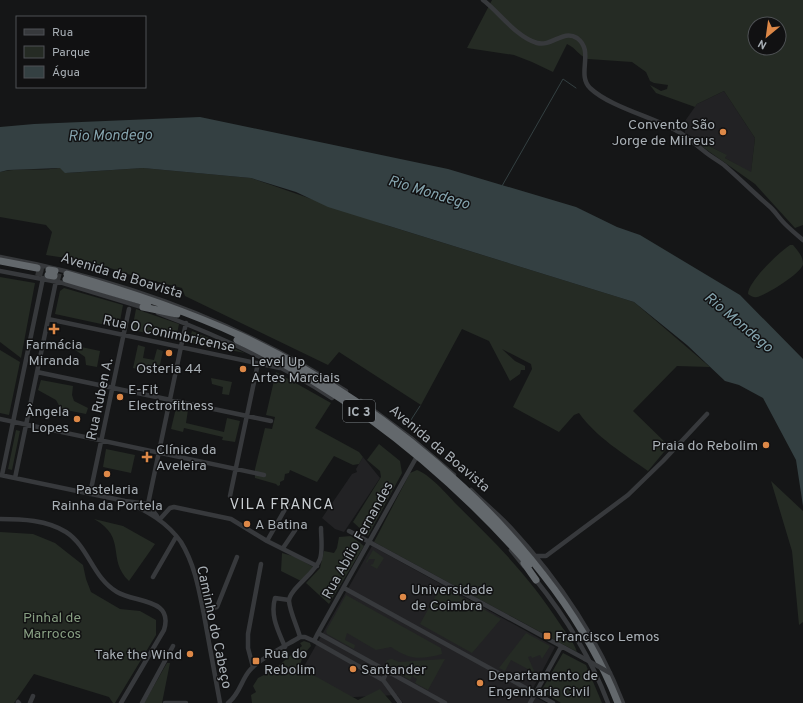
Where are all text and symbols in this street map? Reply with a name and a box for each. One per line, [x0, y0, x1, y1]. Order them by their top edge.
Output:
legend [16, 16, 146, 88]
north arrow [747, 16, 787, 56]
text: Rua [52, 25, 73, 41]
text: N [756, 36, 769, 52]
text: Parque [52, 45, 90, 61]
text: Água [52, 65, 80, 81]
place label: Convento São Jorge de Milreus [612, 117, 715, 150]
water label: Rio Mondego [68, 126, 152, 147]
marker: Convento São Jorge de Milreus [718, 127, 728, 137]
water label: Rio Mondego [385, 172, 472, 215]
street label: Avenida da Boavista [59, 250, 184, 303]
water label: Rio Mondego [700, 289, 777, 358]
street label: Rua O Conimbricense [101, 312, 236, 357]
marker: Farmácia Miranda [49, 324, 59, 334]
place label: Farmácia Miranda [26, 337, 82, 370]
marker: Osteria 44 [164, 348, 174, 358]
place label: Level Up Artes Marciais [251, 354, 340, 387]
street label: Rua Ruben A. [83, 357, 117, 442]
place label: Osteria 44 [136, 361, 202, 378]
marker: Level Up Artes Marciais [238, 364, 248, 374]
place label: E-Fit Electrofitness [128, 382, 214, 415]
marker: E-Fit Electrofitness [115, 392, 125, 402]
road number: IC 3 [343, 400, 375, 422]
street label: Avenida da Boavista [385, 402, 493, 496]
place label: Ângela Lopes [25, 403, 69, 437]
marker: Ângela Lopes [72, 414, 82, 424]
place label: Praia do Rebolim [652, 438, 758, 455]
marker: Praia do Rebolim [761, 440, 771, 450]
place label: Clínica da Aveleira [156, 442, 216, 475]
marker: Clínica da Aveleira [141, 451, 153, 463]
marker: Pastelaria Rainha da Portela [102, 469, 112, 479]
street label: Rua Abílio Fernandes [319, 479, 398, 602]
place label: Pastelaria Rainha da Portela [51, 482, 163, 515]
district label: VILA FRANCA [230, 496, 334, 515]
place label: A Batina [255, 517, 308, 534]
marker: A Batina [242, 519, 252, 529]
street label: Caminho do Cabeço [192, 564, 235, 691]
place label: Universidade de Coimbra [411, 582, 493, 615]
marker: Universidade de Coimbra [398, 592, 408, 602]
park label: Pinhal de Marrocos [23, 610, 81, 643]
place label: Francisco Lemos [555, 629, 660, 646]
marker: Francisco Lemos [542, 631, 552, 641]
place label: Rua do Rebolim [264, 646, 315, 679]
place label: Take the Wind [95, 647, 182, 664]
marker: Take the Wind [185, 649, 195, 659]
marker: Rua do Rebolim [251, 656, 261, 666]
place label: Santander [361, 662, 427, 679]
marker: Santander [348, 664, 358, 674]
place label: Departamento de Engenharia Civil [488, 668, 598, 701]
marker: Departamento de Engenharia Civil [475, 678, 485, 688]

